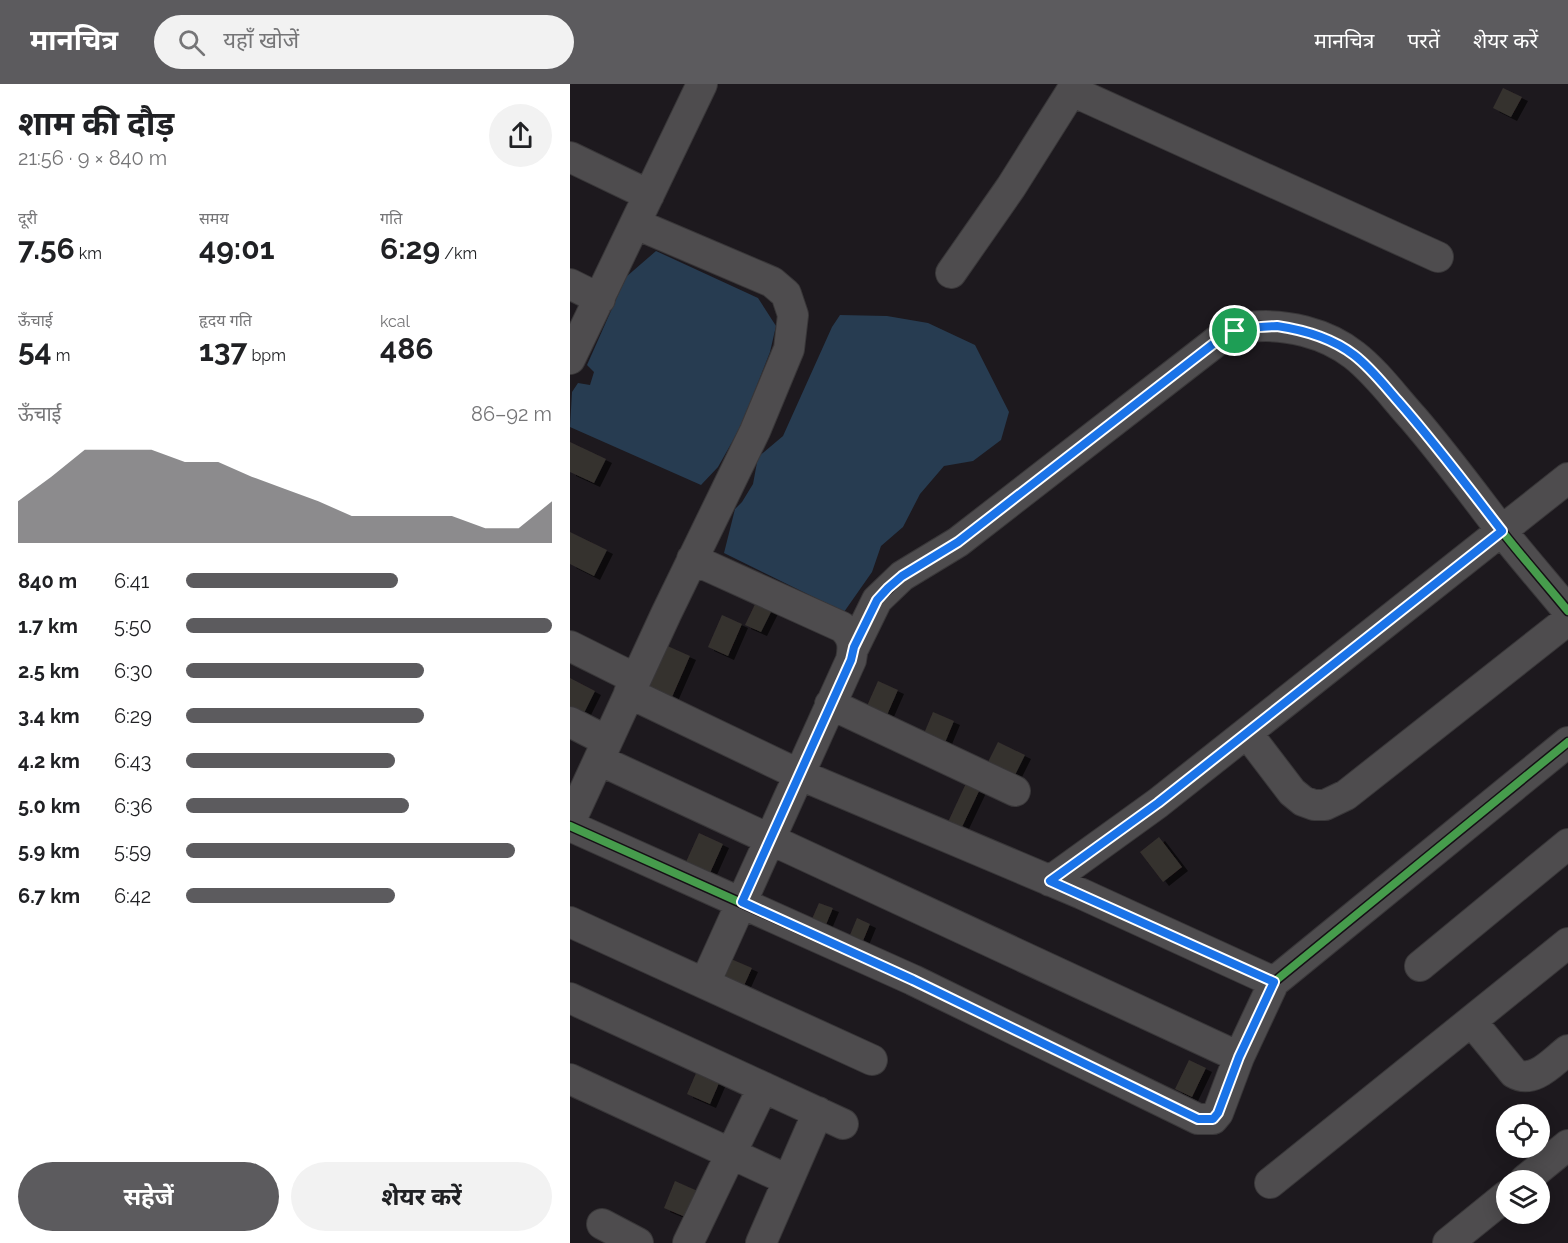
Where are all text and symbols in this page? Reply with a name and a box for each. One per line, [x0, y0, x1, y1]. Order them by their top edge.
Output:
search box [154, 15, 574, 69]
text: मानचित्र [30, 24, 118, 57]
icon: search [175, 26, 208, 59]
text: यहाँ खोजें [223, 27, 299, 53]
text: मानचित्र [1314, 28, 1374, 53]
text: परतें [1407, 28, 1440, 53]
text: शेयर करें [1473, 28, 1538, 53]
text: शाम की दौड़ [18, 104, 174, 143]
button: share [489, 104, 552, 167]
text: 21:56 · 9 × 840 m [18, 146, 167, 170]
text: दूरी [18, 209, 37, 228]
text: समय [199, 209, 229, 228]
text: गति [380, 209, 402, 228]
text: 7.56 [18, 231, 75, 266]
text: 49:01 [199, 231, 274, 266]
text: 6:29 [380, 231, 440, 266]
text: km [75, 244, 102, 263]
text: /km [440, 244, 477, 263]
pin [1209, 305, 1260, 356]
text: ऊँचाई [18, 311, 53, 330]
text: हृदय गति [199, 311, 252, 330]
text: kcal [380, 312, 410, 331]
icon: arrive [1218, 314, 1251, 347]
text: 486 [380, 331, 433, 366]
text: 54 [18, 333, 52, 368]
text: 137 [199, 333, 247, 368]
text: m [52, 346, 71, 365]
text: bpm [247, 346, 286, 365]
text: ऊँचाई [18, 402, 61, 426]
text: 86–92 m [471, 402, 552, 426]
text: 840 m [18, 569, 77, 593]
text: 6:41 [114, 569, 149, 593]
text: 1.7 km [18, 614, 78, 638]
text: 5:50 [114, 614, 152, 638]
text: 2.5 km [18, 659, 79, 683]
text: 6:30 [114, 659, 153, 683]
text: 3.4 km [18, 704, 80, 728]
text: 6:29 [114, 704, 152, 728]
text: 4.2 km [18, 749, 80, 773]
text: 6:43 [114, 749, 151, 773]
text: 5.0 km [18, 794, 80, 818]
text: 6:36 [114, 794, 153, 818]
text: 5.9 km [18, 839, 80, 863]
text: 5:59 [114, 839, 151, 863]
text: 6.7 km [18, 884, 80, 908]
text: 6:42 [114, 884, 151, 908]
map controls [1496, 1104, 1550, 1224]
button: locate [1496, 1104, 1550, 1158]
button: सहेजें [18, 1162, 279, 1231]
button: शेयर करें [291, 1162, 552, 1231]
button: layers [1496, 1170, 1550, 1224]

